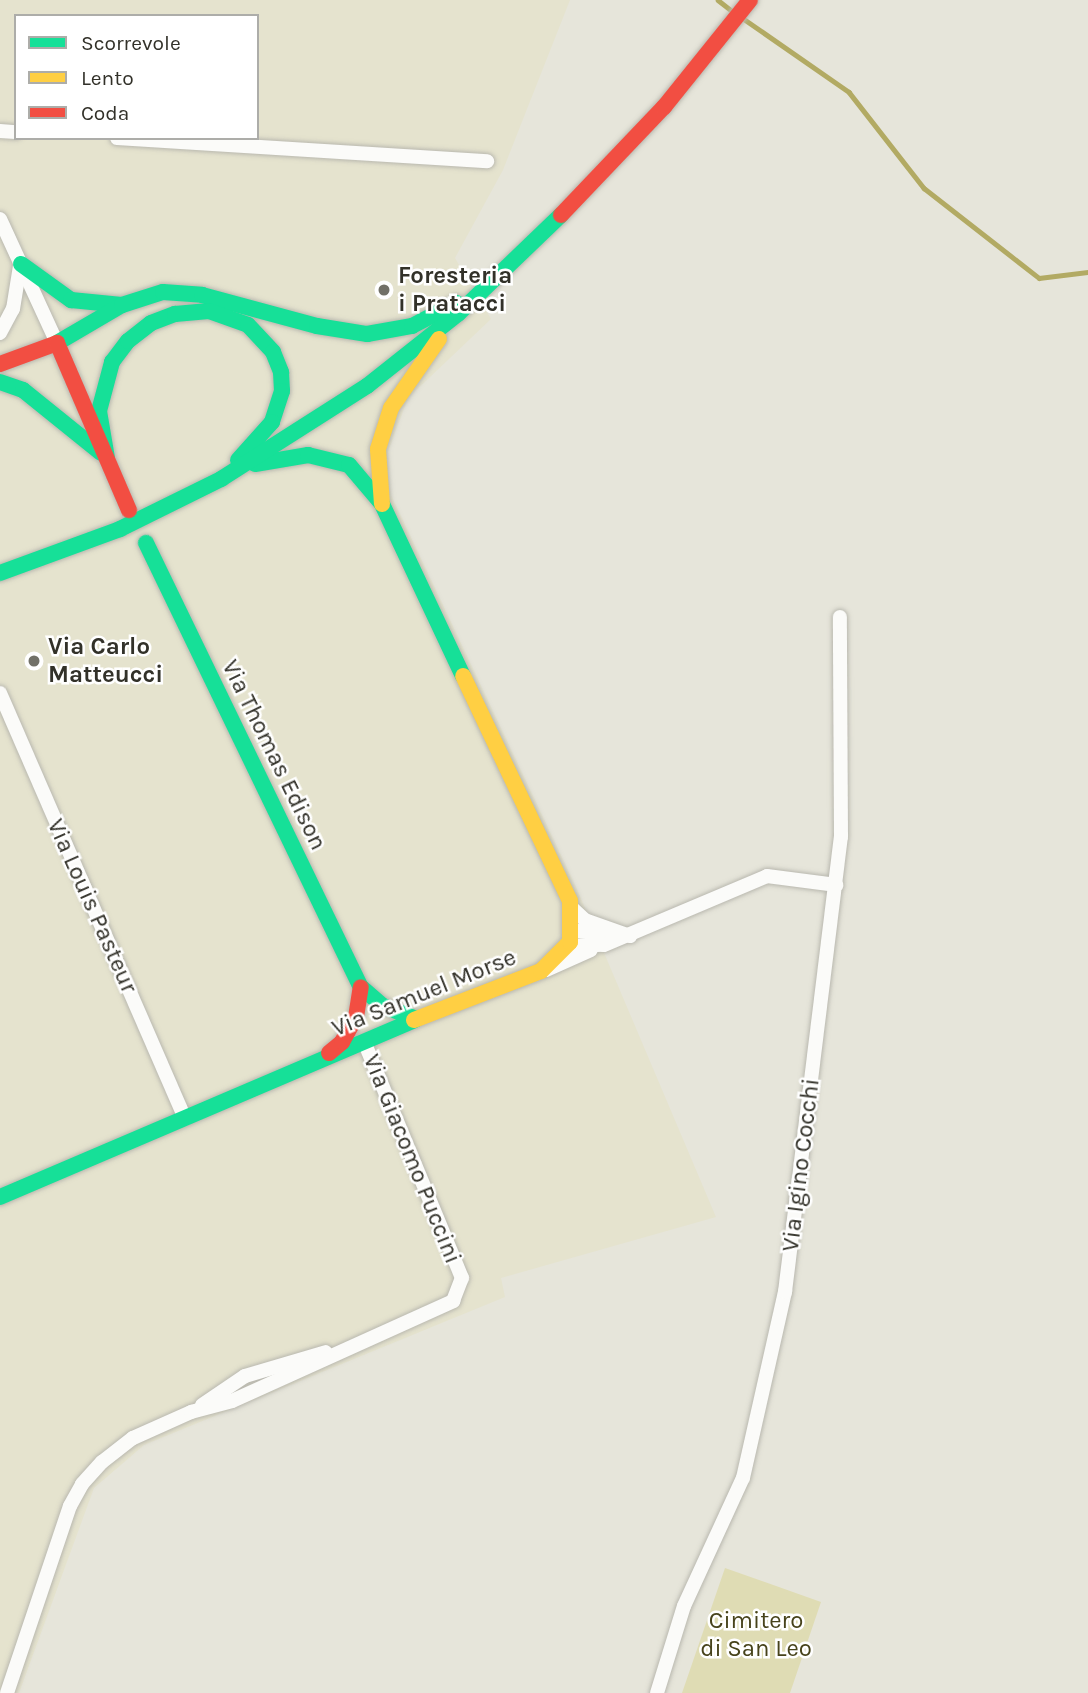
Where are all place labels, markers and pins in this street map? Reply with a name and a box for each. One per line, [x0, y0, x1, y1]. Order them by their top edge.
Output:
place label: Foresteria i Pratacci [398, 262, 512, 318]
marker: Foresteria i Pratacci [376, 282, 392, 298]
place label: Via Carlo Matteucci [48, 633, 163, 689]
marker: Via Carlo Matteucci [26, 653, 42, 669]

